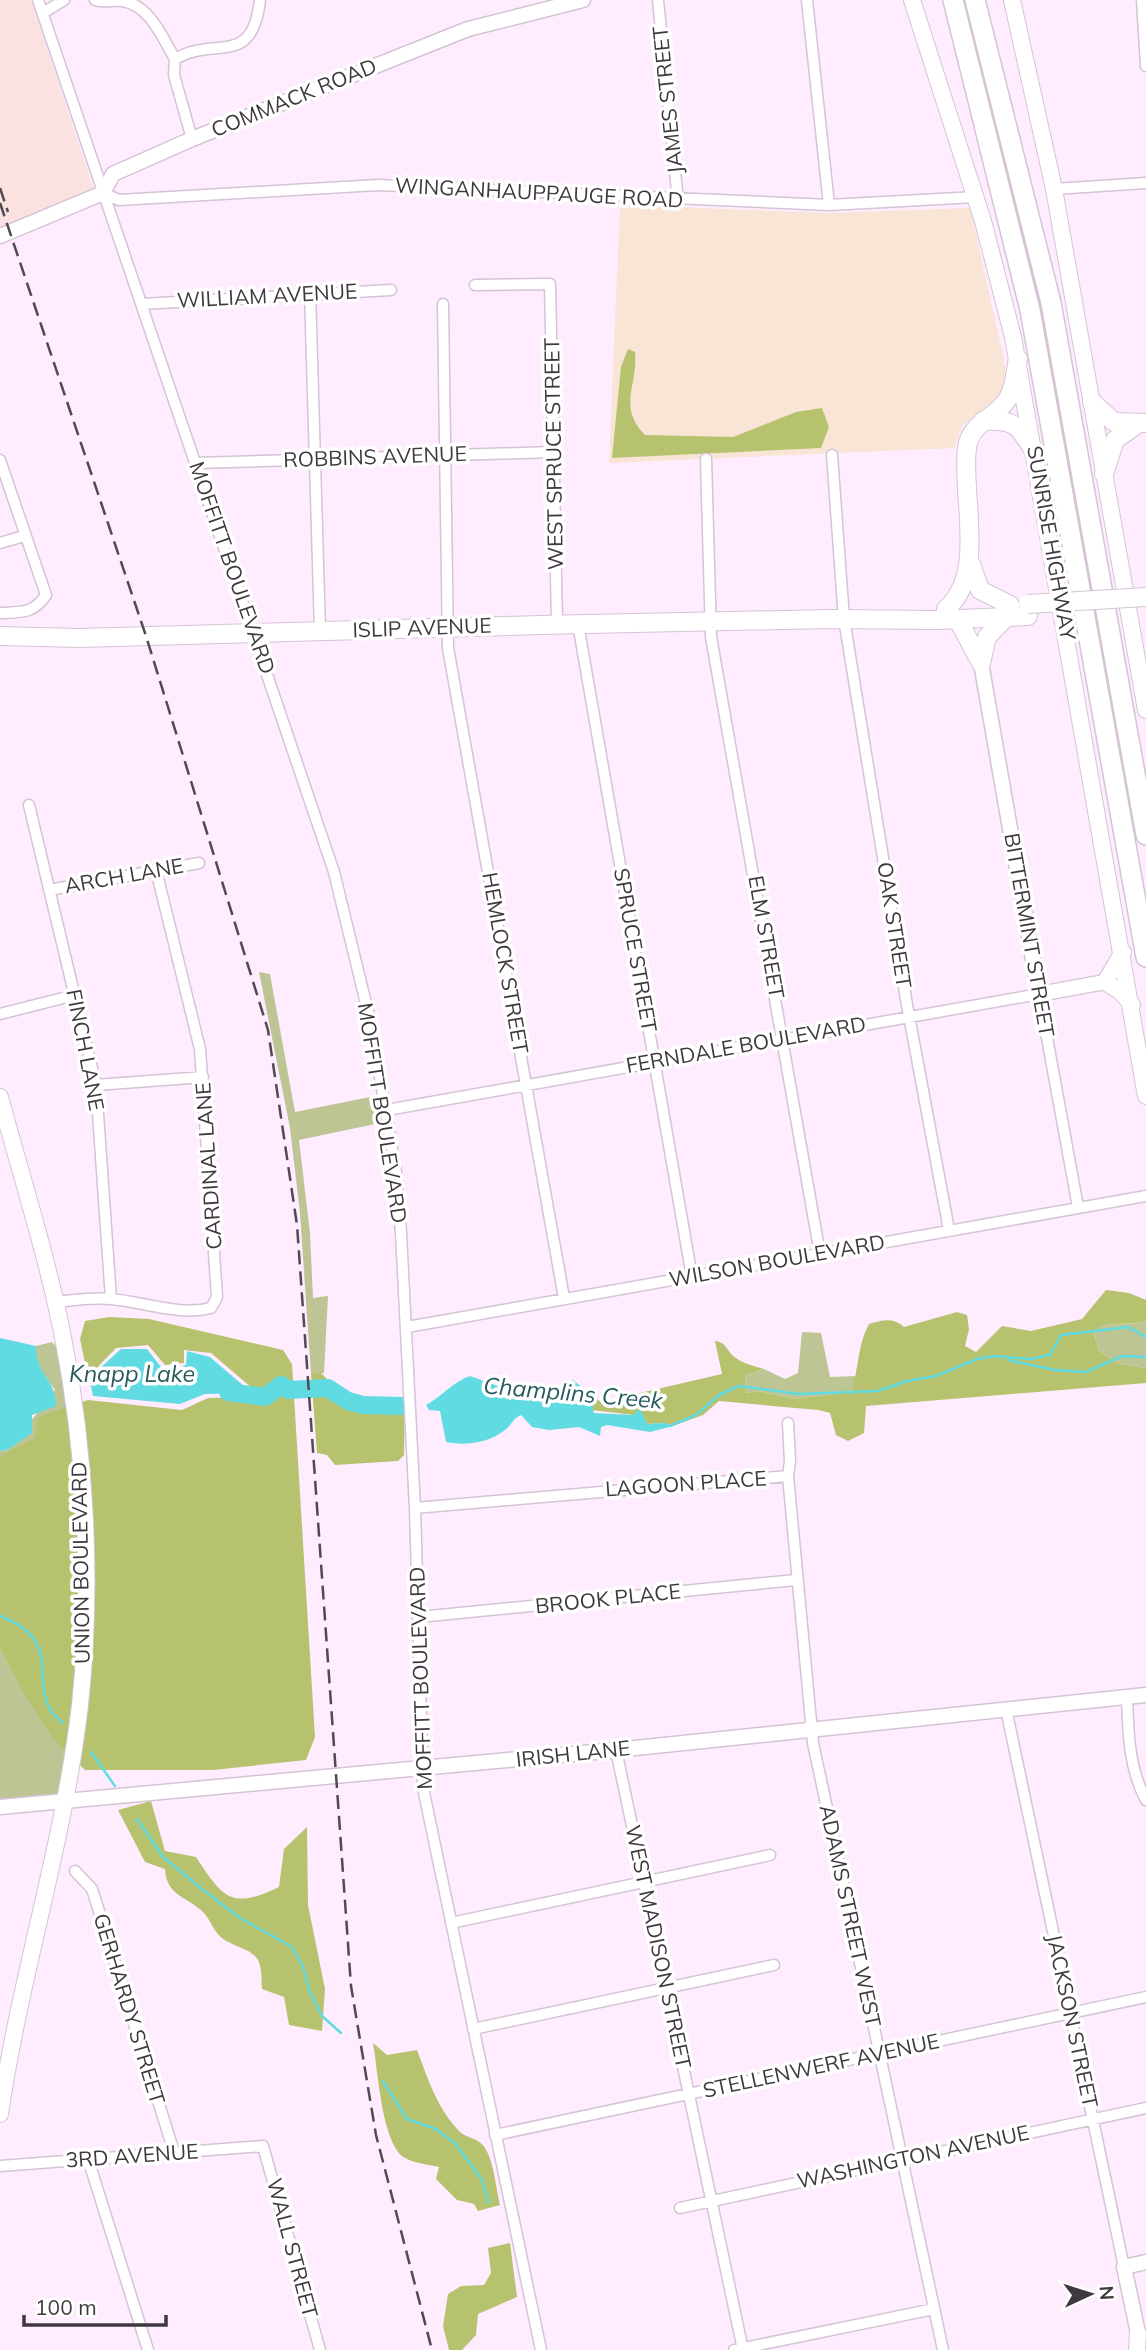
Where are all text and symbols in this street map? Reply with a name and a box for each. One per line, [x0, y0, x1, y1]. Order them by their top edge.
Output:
street label: JAMES STREET [646, 25, 688, 175]
street label: COMMACK ROAD [207, 52, 380, 142]
street label: WINGANHAUPPAUGE ROAD [394, 171, 684, 213]
street label: WILLIAM AVENUE [176, 277, 358, 313]
street label: WEST SPRUCE STREET [538, 337, 568, 570]
street label: ROBBINS AVENUE [283, 440, 467, 472]
street label: SUNRISE HIGHWAY [1022, 444, 1082, 642]
street label: MOFFITT BOULEVARD [184, 458, 282, 677]
street label: ISLIP AVENUE [352, 612, 492, 642]
street label: BITTERMINT STREET [999, 831, 1061, 1039]
street label: ARCH LANE [62, 852, 185, 898]
street label: OAK STREET [872, 860, 918, 990]
street label: SPRUCE STREET [609, 866, 663, 1034]
street label: HEMLOCK STREET [477, 870, 535, 1056]
street label: ELM STREET [743, 873, 791, 1001]
street label: FINCH LANE [61, 987, 111, 1113]
street label: MOFFITT BOULEVARD [353, 1001, 413, 1225]
street label: FERNDALE BOULEVARD [624, 1010, 868, 1078]
street label: CARDINAL LANE [189, 1082, 227, 1251]
street label: WILSON BOULEVARD [667, 1228, 887, 1292]
water label: Knapp Lake [69, 1359, 195, 1388]
water label: Champlins Creek [482, 1370, 665, 1415]
street label: UNION BOULEVARD [65, 1462, 95, 1664]
street label: LAGOON PLACE [604, 1464, 767, 1502]
street label: MOFFITT BOULEVARD [403, 1566, 437, 1790]
street label: BROOK PLACE [534, 1577, 682, 1619]
street label: IRISH LANE [515, 1734, 631, 1772]
street label: ADAMS STREET WEST [815, 1802, 887, 2030]
street label: WEST MADISON STREET [620, 1823, 698, 2071]
street label: GERHARDY STREET [89, 1910, 171, 2108]
street label: JACKSON STREET [1042, 1932, 1104, 2110]
street label: STELLENWERF AVENUE [700, 2027, 941, 2103]
street label: WASHINGTON AVENUE [794, 2119, 1031, 2193]
street label: 3RD AVENUE [65, 2137, 199, 2173]
street label: WALL STREET [262, 2175, 324, 2321]
north arrow [1055, 2259, 1125, 2329]
scale bar [24, 2284, 166, 2328]
text: N [1094, 2285, 1119, 2301]
text: 100 m [35, 2294, 97, 2320]

